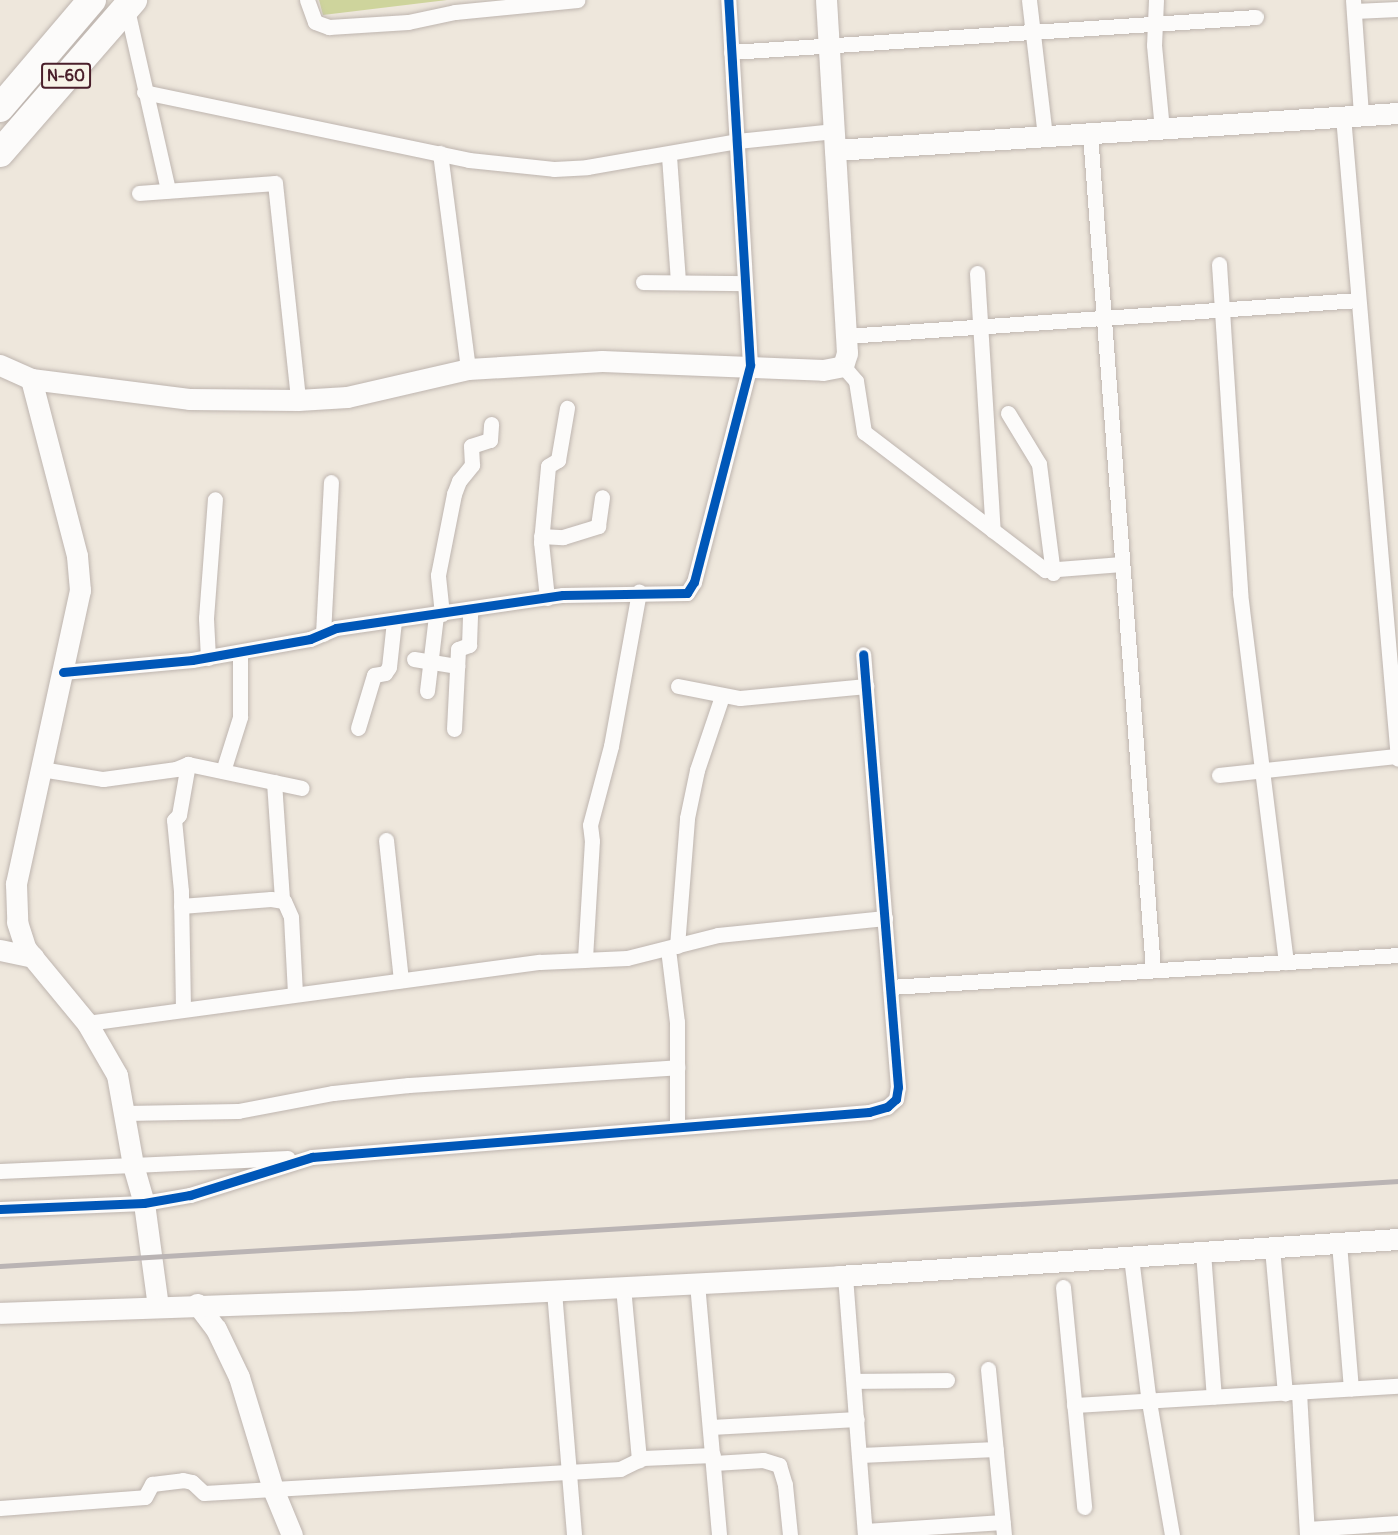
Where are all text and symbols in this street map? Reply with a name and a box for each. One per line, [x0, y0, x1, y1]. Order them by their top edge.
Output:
road number: N-60 [40, 63, 92, 89]

